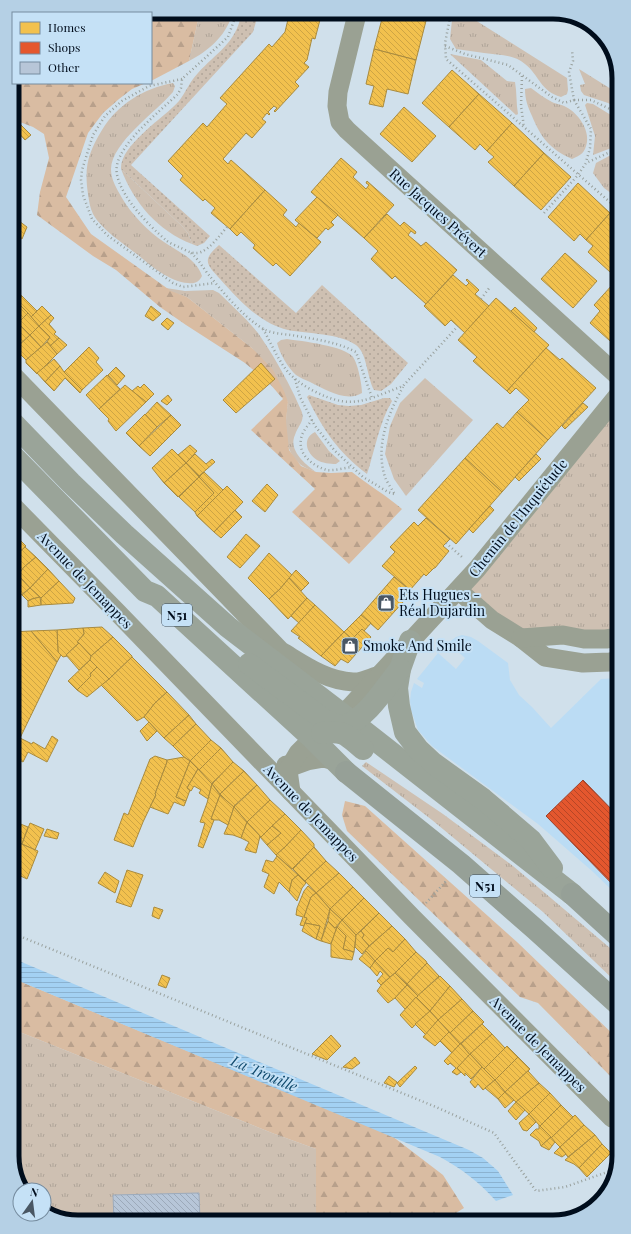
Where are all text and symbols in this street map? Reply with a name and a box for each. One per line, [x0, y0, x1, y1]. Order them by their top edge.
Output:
legend [12, 12, 152, 84]
text: Homes [48, 19, 86, 35]
text: Shops [48, 39, 80, 55]
text: Other [48, 59, 80, 75]
street label: Rue Jacques Prévert [386, 164, 492, 262]
street label: Chemin de l'Inquiétude [464, 455, 571, 581]
street label: Avenue de Jemappes [33, 526, 137, 633]
place label: Ets Hugues - Réal Dujardin [399, 585, 486, 620]
shop icon: Ets Hugues - Réal Dujardin [376, 593, 396, 613]
road number: N51 [162, 604, 192, 626]
shop icon: Smoke And Smile [340, 636, 360, 656]
place label: Smoke And Smile [363, 636, 472, 655]
street label: Avenue de Jemappes [259, 759, 363, 866]
road number: N51 [470, 875, 500, 897]
street label: Avenue de Jemappes [485, 991, 591, 1096]
water label: La Trouille [227, 1050, 301, 1096]
north arrow [12, 1182, 52, 1222]
text: N [29, 1184, 40, 1200]

